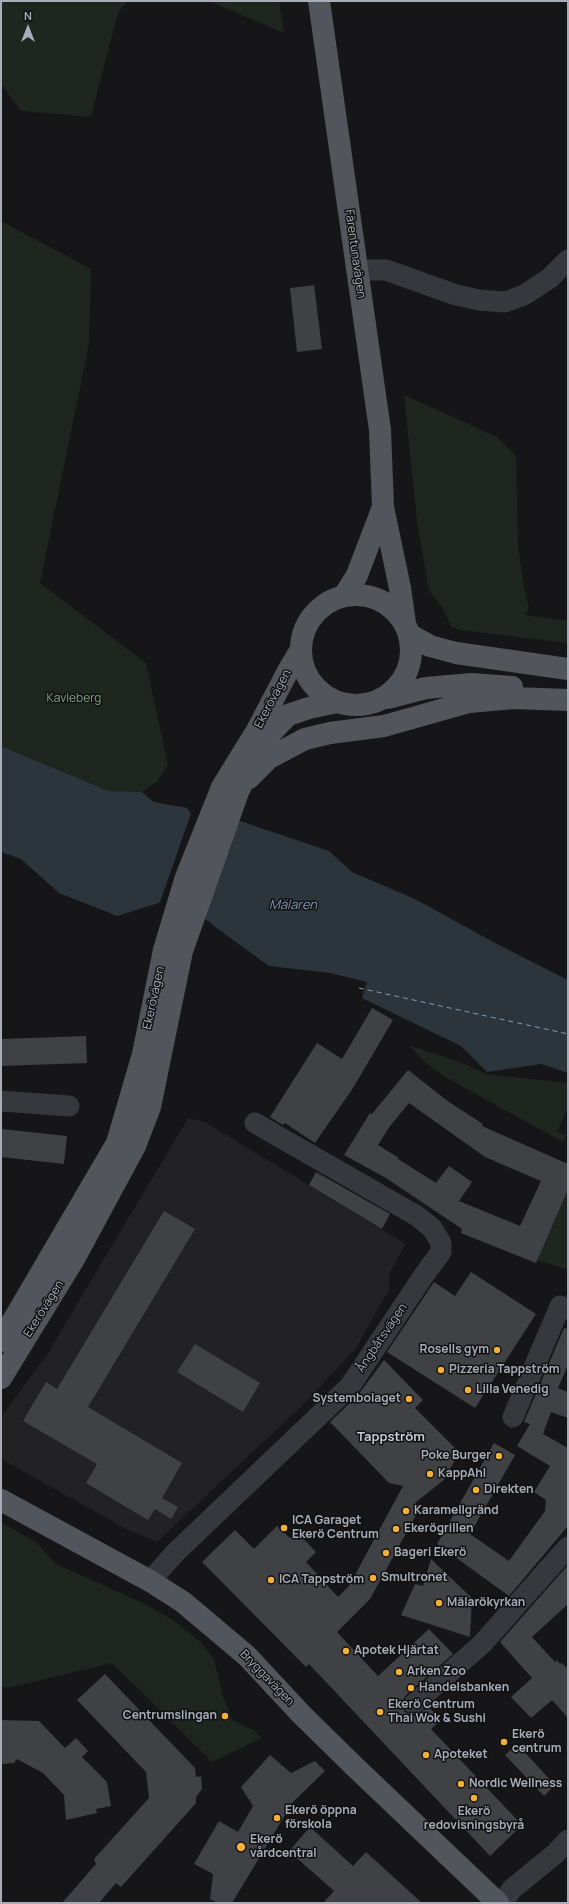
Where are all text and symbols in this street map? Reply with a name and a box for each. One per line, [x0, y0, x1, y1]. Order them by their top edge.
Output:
north arrow [8, 8, 48, 48]
text: N [24, 8, 32, 23]
street label: Färentunavägen [342, 209, 368, 299]
street label: Ekerövägen [252, 667, 294, 731]
park label: Kavleberg [47, 692, 101, 706]
water label: Mälaren [269, 897, 317, 913]
street label: Ekerövägen [140, 965, 168, 1031]
street label: Ekerövägen [21, 1278, 67, 1340]
street label: Ångbåtsvägen [354, 1301, 410, 1375]
place label: Rosells gym [420, 1343, 489, 1357]
marker: Rosells gym [492, 1345, 502, 1355]
place label: Pizzeria Tappström [449, 1363, 560, 1377]
marker: Pizzeria Tappström [436, 1365, 446, 1375]
place label: Lilla Venedig [476, 1383, 549, 1397]
marker: Lilla Venedig [463, 1385, 473, 1395]
place label: Systembolaget [312, 1392, 401, 1406]
marker: Systembolaget [404, 1394, 414, 1404]
district label: Tappström [357, 1429, 425, 1445]
place label: Poke Burger [421, 1449, 491, 1463]
marker: Poke Burger [494, 1451, 504, 1461]
place label: KappAhl [438, 1467, 486, 1481]
marker: KappAhl [425, 1469, 435, 1479]
place label: Direkten [484, 1483, 534, 1497]
marker: Direkten [471, 1485, 481, 1495]
place label: Karamellgränd [414, 1504, 499, 1518]
marker: Karamellgränd [401, 1506, 411, 1516]
place label: ICA Garaget Ekerö Centrum [292, 1514, 379, 1542]
place label: Ekerögrillen [404, 1522, 473, 1536]
marker: ICA Garaget Ekerö Centrum [279, 1523, 289, 1533]
marker: Ekerögrillen [391, 1524, 401, 1534]
place label: Bageri Ekerö [394, 1546, 466, 1560]
marker: Bageri Ekerö [381, 1548, 391, 1558]
place label: Smultronet [381, 1571, 448, 1585]
place label: ICA Tappström [279, 1573, 364, 1587]
marker: Smultronet [368, 1573, 378, 1583]
marker: ICA Tappström [266, 1575, 276, 1585]
place label: Mälarökyrkan [447, 1596, 525, 1610]
marker: Mälarökyrkan [434, 1598, 444, 1608]
place label: Apotek Hjärtat [354, 1644, 439, 1658]
marker: Apotek Hjärtat [341, 1646, 351, 1656]
street label: Bryggavägen [237, 1647, 297, 1709]
place label: Arken Zoo [407, 1665, 466, 1679]
marker: Arken Zoo [394, 1667, 404, 1677]
place label: Handelsbanken [419, 1681, 509, 1695]
marker: Handelsbanken [406, 1683, 416, 1693]
place label: Ekerö Centrum Thai Wok & Sushi [388, 1698, 486, 1726]
marker: Ekerö Centrum Thai Wok & Sushi [375, 1707, 385, 1717]
place label: Centrumslingan [123, 1709, 217, 1723]
marker: Centrumslingan [220, 1711, 230, 1721]
place label: Ekerö centrum [512, 1728, 562, 1756]
marker: Ekerö centrum [499, 1737, 509, 1747]
place label: Apoteket [434, 1748, 488, 1762]
marker: Apoteket [421, 1750, 431, 1760]
place label: Nordic Wellness [469, 1777, 562, 1791]
marker: Nordic Wellness [456, 1779, 466, 1789]
marker: Ekerö redovisningsbyrå [469, 1793, 479, 1803]
place label: Ekerö öppna förskola [285, 1804, 357, 1832]
place label: Ekerö redovisningsbyrå [424, 1805, 524, 1833]
marker: Ekerö öppna förskola [272, 1813, 282, 1823]
place label: Ekerö vårdcentral [250, 1833, 317, 1861]
marker: Ekerö vårdcentral [235, 1841, 247, 1853]

